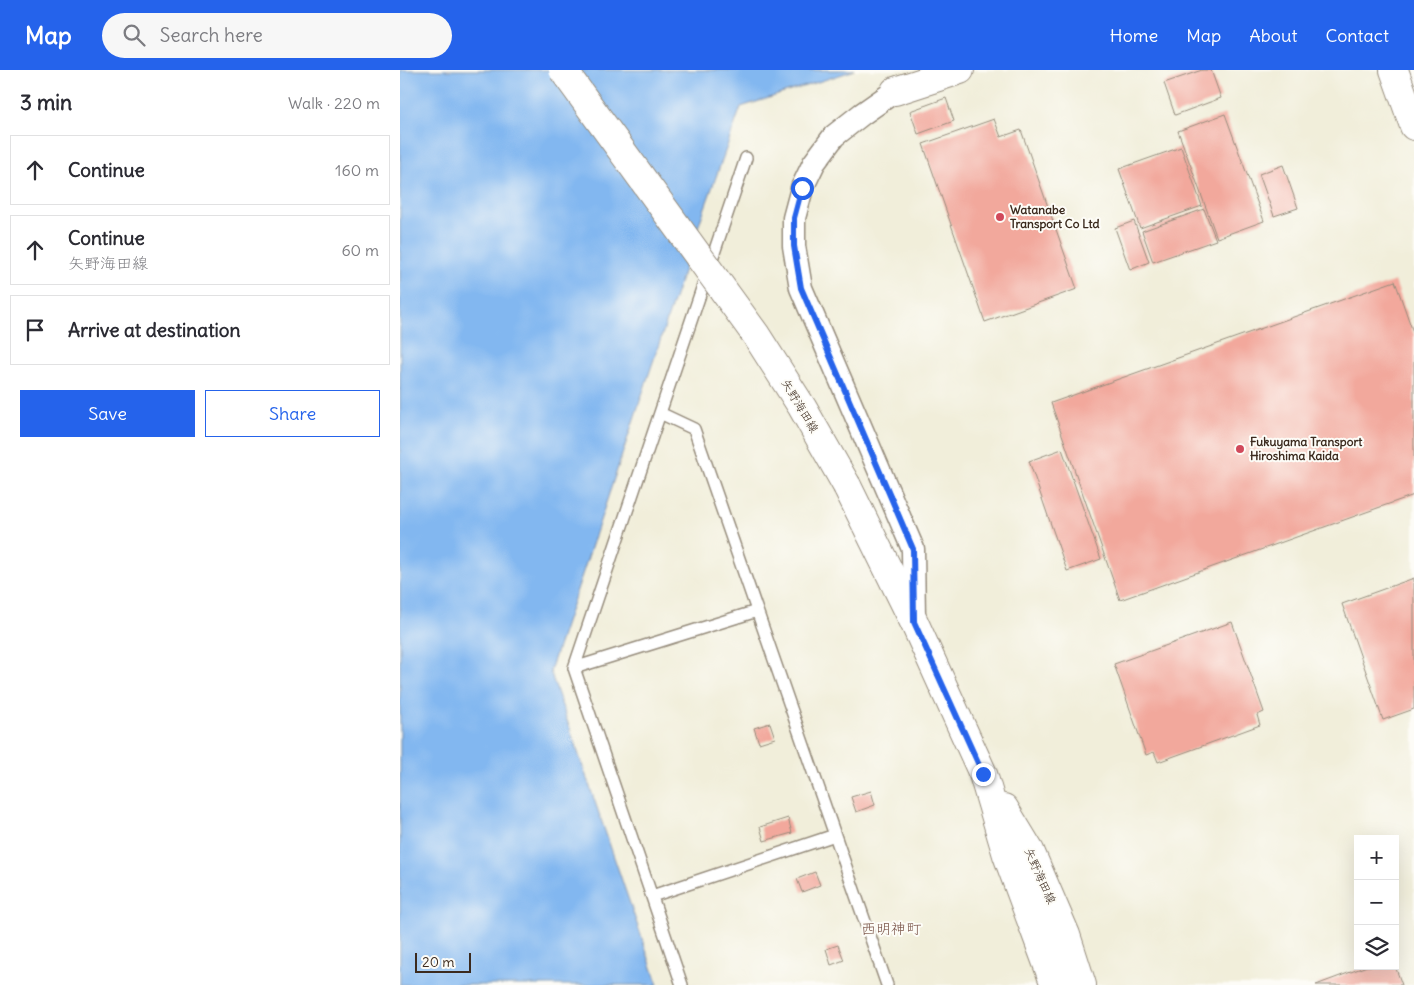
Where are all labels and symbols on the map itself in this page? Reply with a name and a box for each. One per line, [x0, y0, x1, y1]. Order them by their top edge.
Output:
route start [791, 177, 814, 200]
place label: Watanabe Transport Co Ltd [1010, 202, 1100, 232]
marker: Watanabe Transport Co Ltd [994, 211, 1006, 223]
street label: 矢野海田線 [779, 376, 822, 435]
place label: Fukuyama Transport Hiroshima Kaida [1250, 434, 1363, 463]
marker: Fukuyama Transport Hiroshima Kaida [1234, 443, 1246, 455]
route end [972, 763, 995, 786]
street label: 矢野海田線 [1021, 845, 1060, 906]
district label: 西明神町 [861, 919, 922, 938]
scale bar [415, 950, 471, 973]

